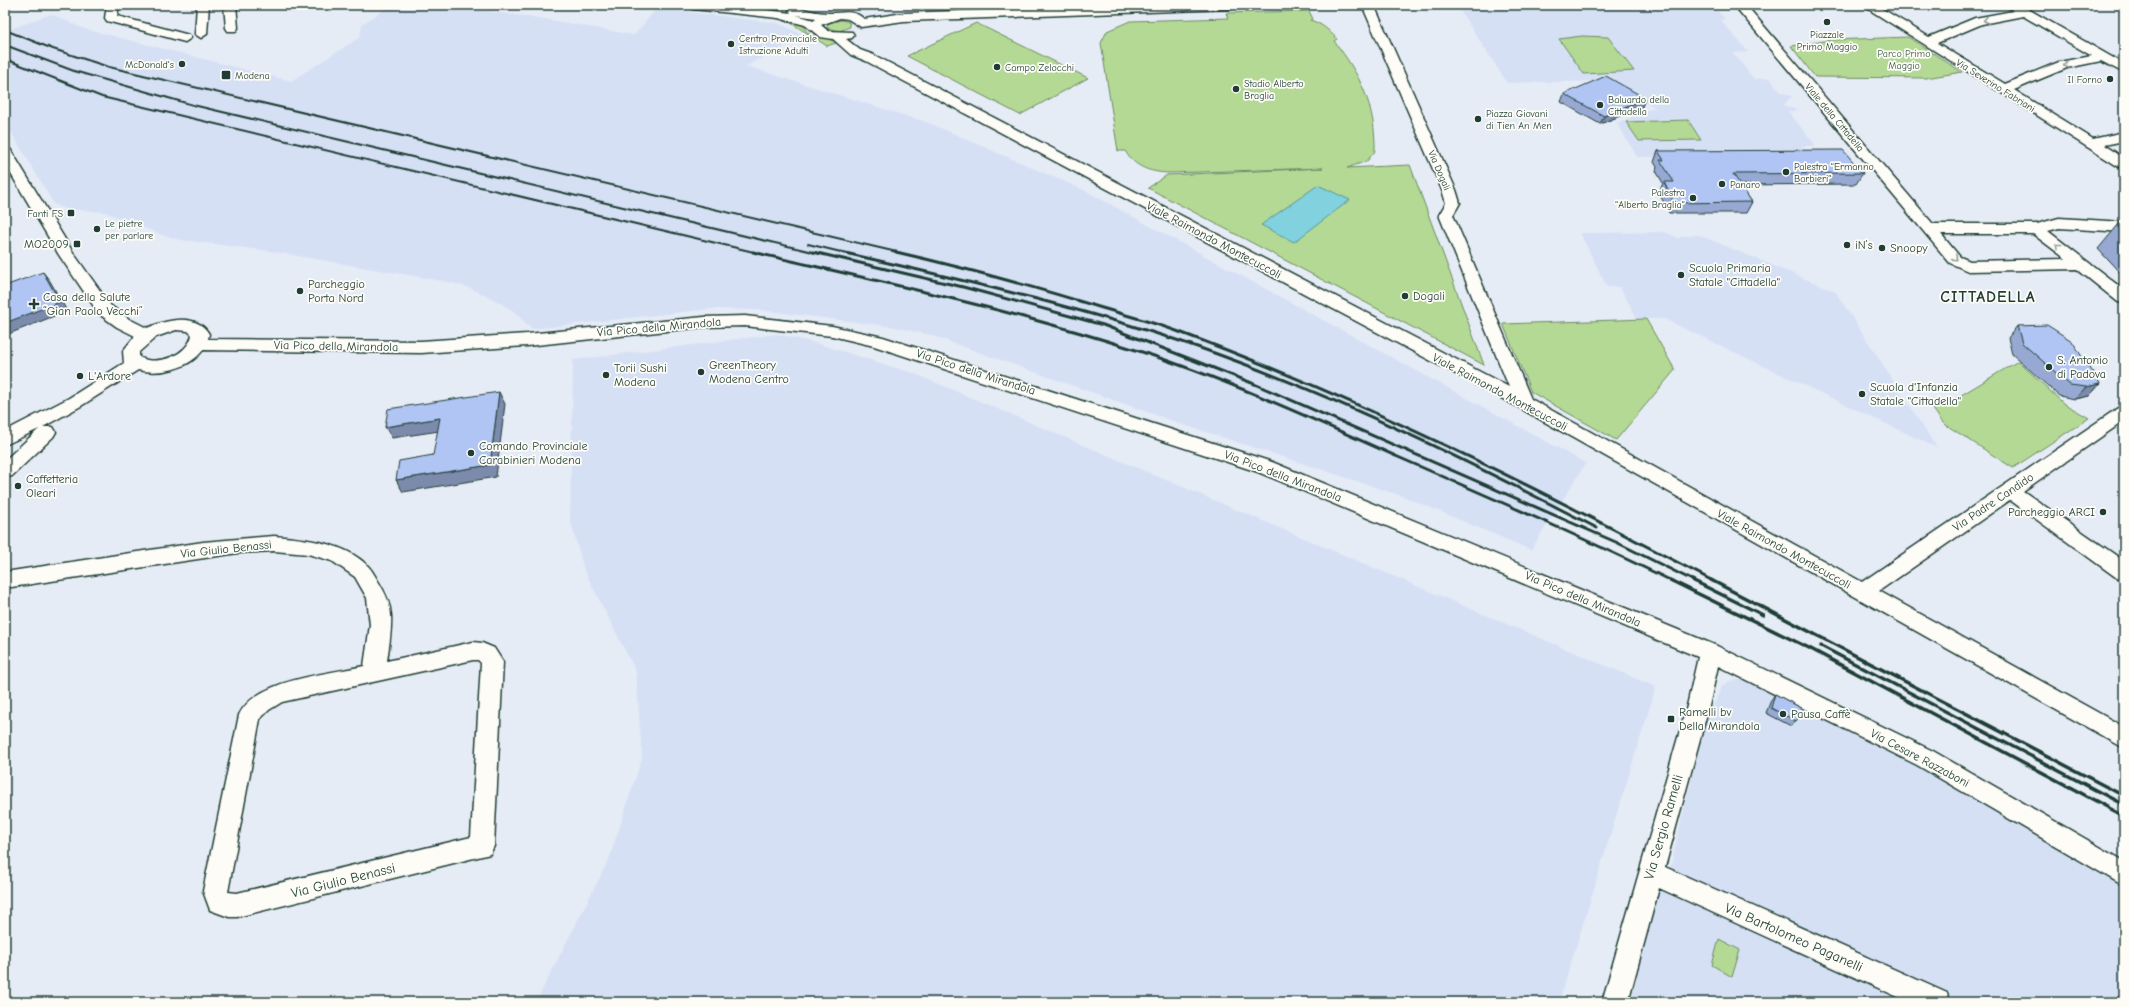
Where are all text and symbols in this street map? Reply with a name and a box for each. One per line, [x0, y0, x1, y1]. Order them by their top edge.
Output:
one-way arrow [1983, 15, 1989, 23]
marker: Piazzale Primo Maggio [1822, 17, 1832, 27]
place label: Piazzale Primo Maggio [1797, 29, 1857, 53]
place label: Centro Provinciale Istruzione Adulti [739, 33, 817, 57]
marker: Centro Provinciale Istruzione Adulti [726, 39, 736, 49]
park label: Parco Primo Maggio [1878, 48, 1930, 72]
street label: Via Severino Fabriani [1954, 57, 2037, 115]
place label: McDonald's [125, 59, 174, 71]
marker: McDonald's [177, 59, 187, 69]
one-way arrow [2063, 60, 2070, 69]
marker: Campo Zelocchi [992, 62, 1002, 72]
place label: Campo Zelocchi [1005, 62, 1074, 74]
marker: Modena [220, 69, 232, 81]
place label: Modena [235, 70, 270, 82]
place label: Il Forno [2067, 74, 2102, 86]
marker: Il Forno [2105, 74, 2115, 84]
place label: Stadio Alberto Braglia [1244, 78, 1304, 102]
street label: Viale della Cittadella [1802, 81, 1866, 154]
marker: Stadio Alberto Braglia [1231, 84, 1241, 94]
place label: Baluardo della Cittadella [1608, 94, 1669, 118]
marker: Baluardo della Cittadella [1595, 100, 1605, 110]
place label: Piazza Giovani di Tien An Men [1486, 108, 1552, 132]
marker: Piazza Giovani di Tien An Men [1473, 114, 1483, 124]
street label: Via Dogali [1425, 148, 1453, 192]
place label: Palestra “Ermanno Barbieri” [1794, 161, 1874, 185]
marker: Palestra “Ermanno Barbieri” [1781, 167, 1791, 177]
marker: Panaro [1717, 179, 1727, 189]
place label: Panaro [1730, 179, 1760, 191]
place label: Palestra “Alberto Braglia” [1615, 187, 1685, 211]
marker: Palestra “Alberto Braglia” [1688, 193, 1698, 203]
street label: Viale Raimondo Montecuccoli [1144, 198, 1284, 282]
place label: Fanti FS [27, 208, 63, 220]
marker: Fanti FS [66, 208, 76, 218]
place label: Le pietre per parlare [105, 218, 153, 242]
marker: Le pietre per parlare [92, 224, 102, 234]
place label: MO2009 [24, 237, 69, 251]
place label: iN’s [1855, 238, 1873, 252]
marker: MO2009 [72, 239, 82, 249]
marker: iN’s [1842, 240, 1852, 250]
place label: Snoopy [1890, 241, 1928, 255]
marker: Snoopy [1877, 243, 1887, 253]
one-way arrow [2055, 244, 2062, 251]
one-way arrow [1950, 253, 1958, 261]
place label: Scuola Primaria Statale "Cittadella" [1689, 261, 1780, 289]
marker: Scuola Primaria Statale "Cittadella" [1676, 270, 1686, 280]
place label: Parcheggio Porta Nord [308, 277, 365, 305]
marker: Parcheggio Porta Nord [295, 286, 305, 296]
district label: CITTADELLA [1940, 288, 2036, 306]
place label: Dogali [1413, 289, 1445, 303]
place label: Casa della Salute “Gian Paolo Vecchi” [43, 290, 143, 318]
marker: Dogali [1400, 291, 1410, 301]
marker: Casa della Salute “Gian Paolo Vecchi” [28, 298, 40, 310]
street label: Via Pico della Mirandola [596, 315, 722, 339]
street label: Via Pico della Mirandola [274, 338, 398, 354]
street label: Via Pico della Mirandola [915, 346, 1037, 398]
street label: Viale Raimondo Montecuccoli [1430, 350, 1570, 434]
place label: S. Antonio di Padova [2057, 353, 2108, 381]
place label: GreenTheory Modena Centro [709, 358, 789, 386]
place label: Torii Sushi Modena [614, 361, 667, 389]
marker: S. Antonio di Padova [2044, 362, 2054, 372]
marker: GreenTheory Modena Centro [696, 367, 706, 377]
place label: L'Ardore [88, 369, 131, 383]
marker: Torii Sushi Modena [601, 370, 611, 380]
marker: L'Ardore [75, 371, 85, 381]
place label: Scuola d'Infanzia Statale "Cittadella" [1870, 380, 1961, 408]
marker: Scuola d'Infanzia Statale "Cittadella" [1857, 389, 1867, 399]
place label: Comando Provinciale Carabinieri Modena [479, 439, 587, 467]
street label: Via Pico della Mirandola [1222, 447, 1344, 505]
marker: Comando Provinciale Carabinieri Modena [466, 448, 476, 458]
street label: Via Padre Candido [1950, 470, 2036, 534]
place label: Caffetteria Oleari [26, 472, 78, 500]
marker: Caffetteria Oleari [13, 481, 23, 491]
place label: Parcheggio ARCI [2008, 505, 2095, 519]
street label: Viale Raimondo Montecuccoli [1715, 506, 1853, 592]
marker: Parcheggio ARCI [2098, 507, 2108, 517]
street label: Via Giulio Benassi [180, 537, 272, 561]
street label: Via Pico della Mirandola [1523, 568, 1643, 630]
place label: Ramelli bv Della Mirandola [1679, 705, 1760, 733]
place label: Pausa Caffè [1791, 707, 1851, 721]
marker: Pausa Caffè [1778, 709, 1788, 719]
marker: Ramelli bv Della Mirandola [1666, 714, 1676, 724]
street label: Via Cesare Razzaboni [1868, 726, 1972, 790]
street label: Via Sergio Ramelli [1640, 773, 1687, 882]
street label: Via Giulio Benassi [289, 859, 397, 902]
street label: Via Bartolomeo Paganelli [1722, 899, 1865, 976]

